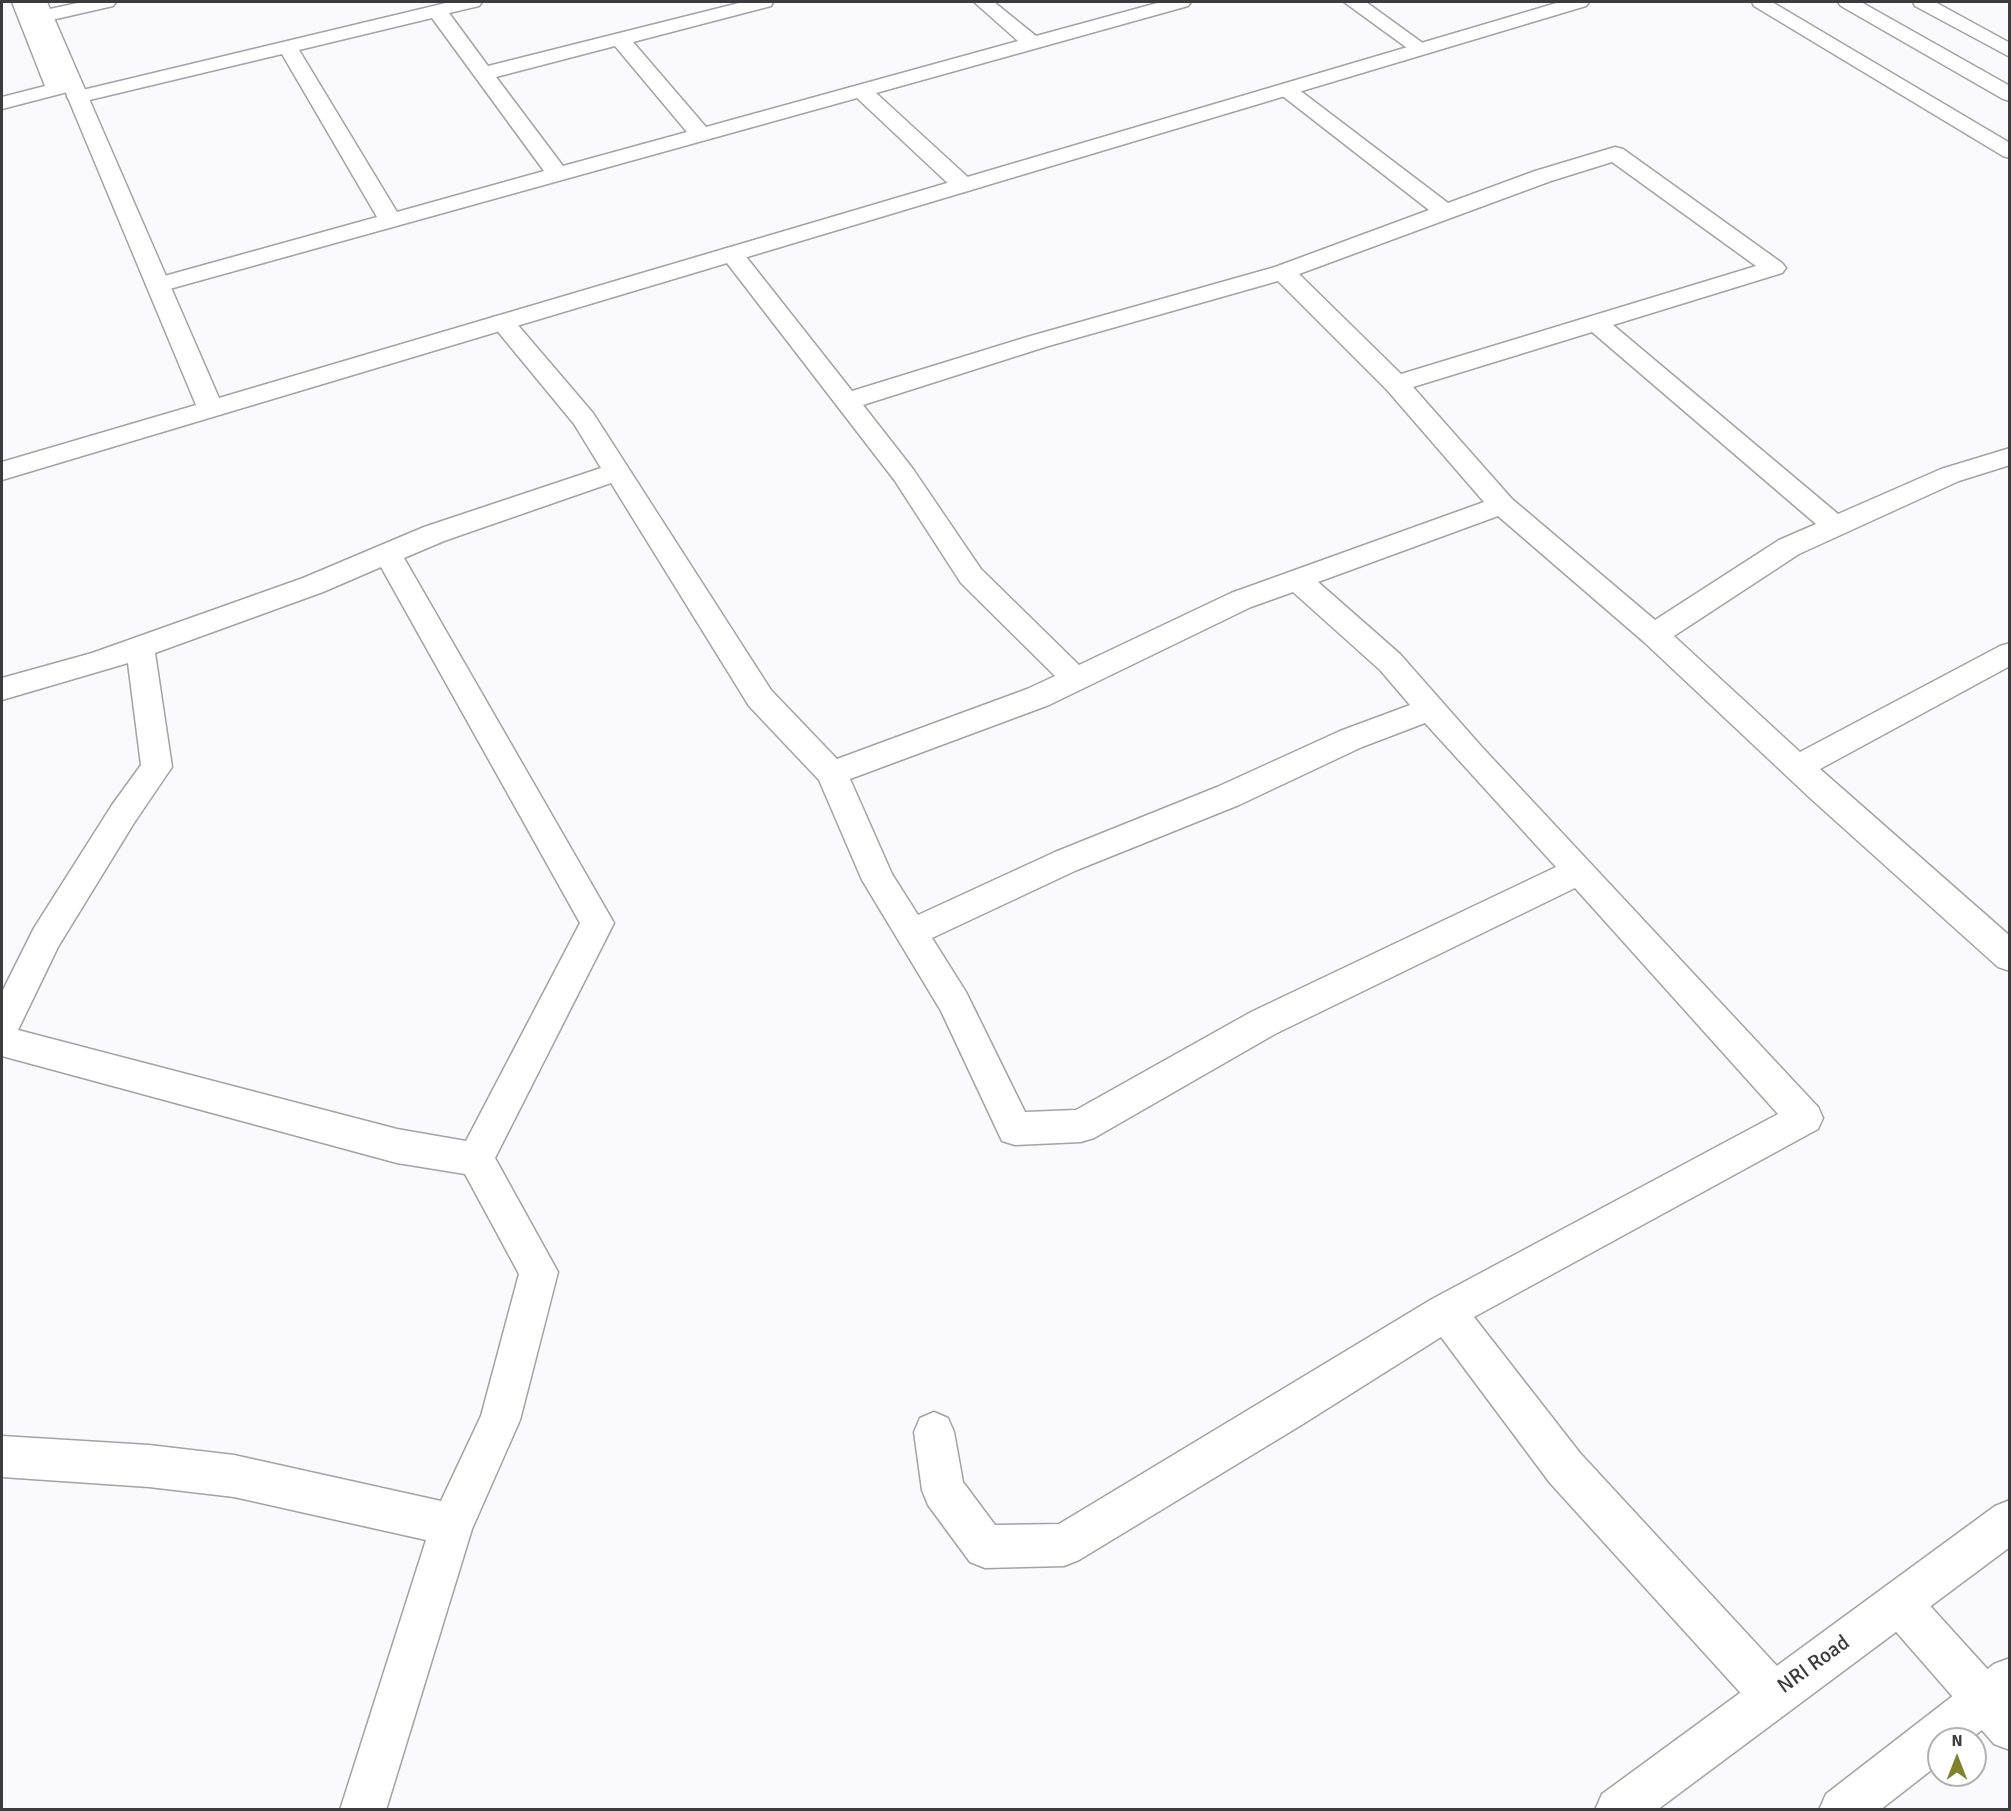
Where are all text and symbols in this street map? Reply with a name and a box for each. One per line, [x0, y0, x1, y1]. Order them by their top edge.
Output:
street label: NRI Road [1773, 1631, 1855, 1699]
north arrow [1927, 1727, 1987, 1787]
text: N [1951, 1731, 1963, 1751]

